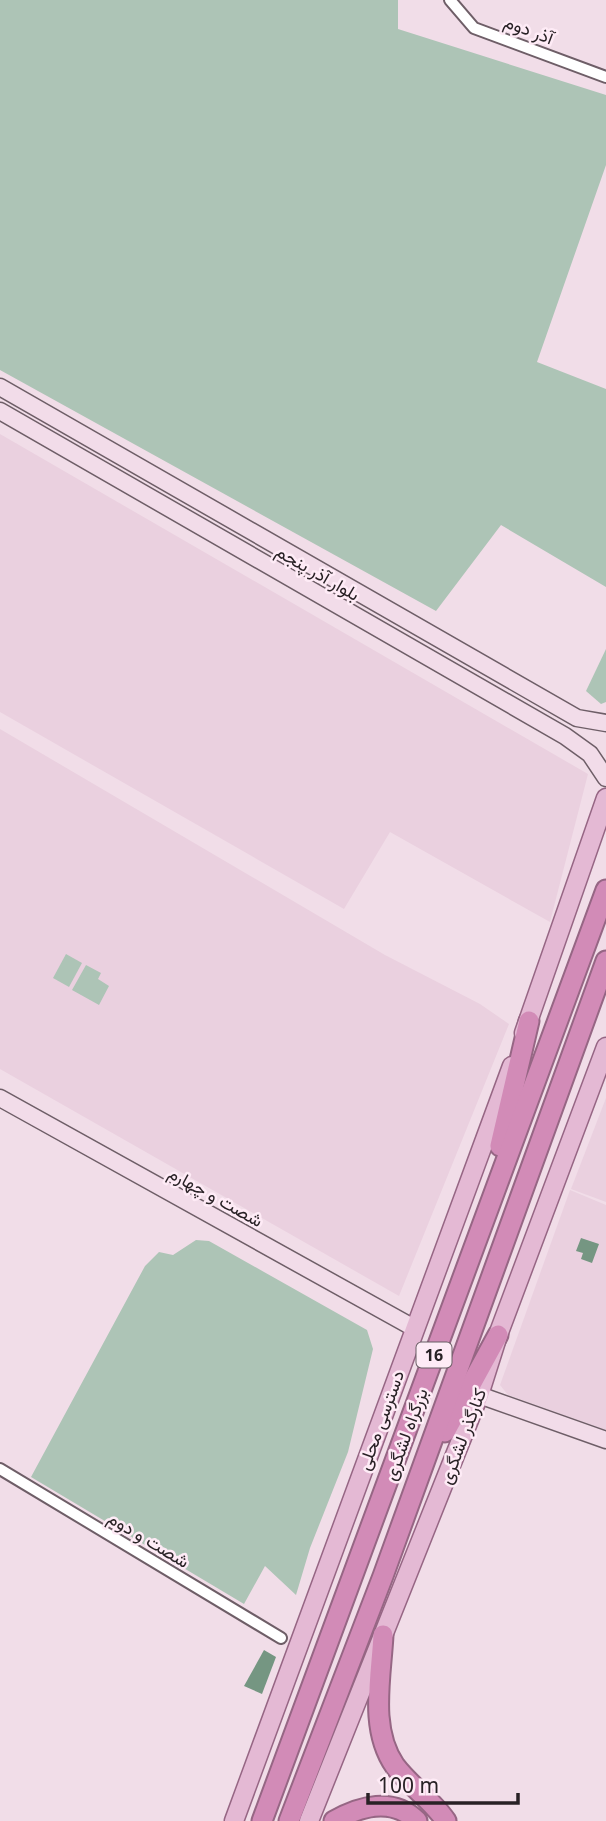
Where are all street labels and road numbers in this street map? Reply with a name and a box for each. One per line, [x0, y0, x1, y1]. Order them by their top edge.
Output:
street label: آذر دوم [501, 9, 559, 51]
street label: بلوار آذر پنجم [271, 538, 364, 607]
street label: شصت و چهارم [164, 1160, 268, 1233]
road number: 16 [416, 1343, 452, 1368]
street label: دسترسی محلی [351, 1367, 409, 1473]
street label: بزرگراه لشگری [377, 1384, 433, 1484]
street label: کنارگذر لشگری [433, 1385, 491, 1487]
street label: شصت و دوم [103, 1505, 194, 1574]

